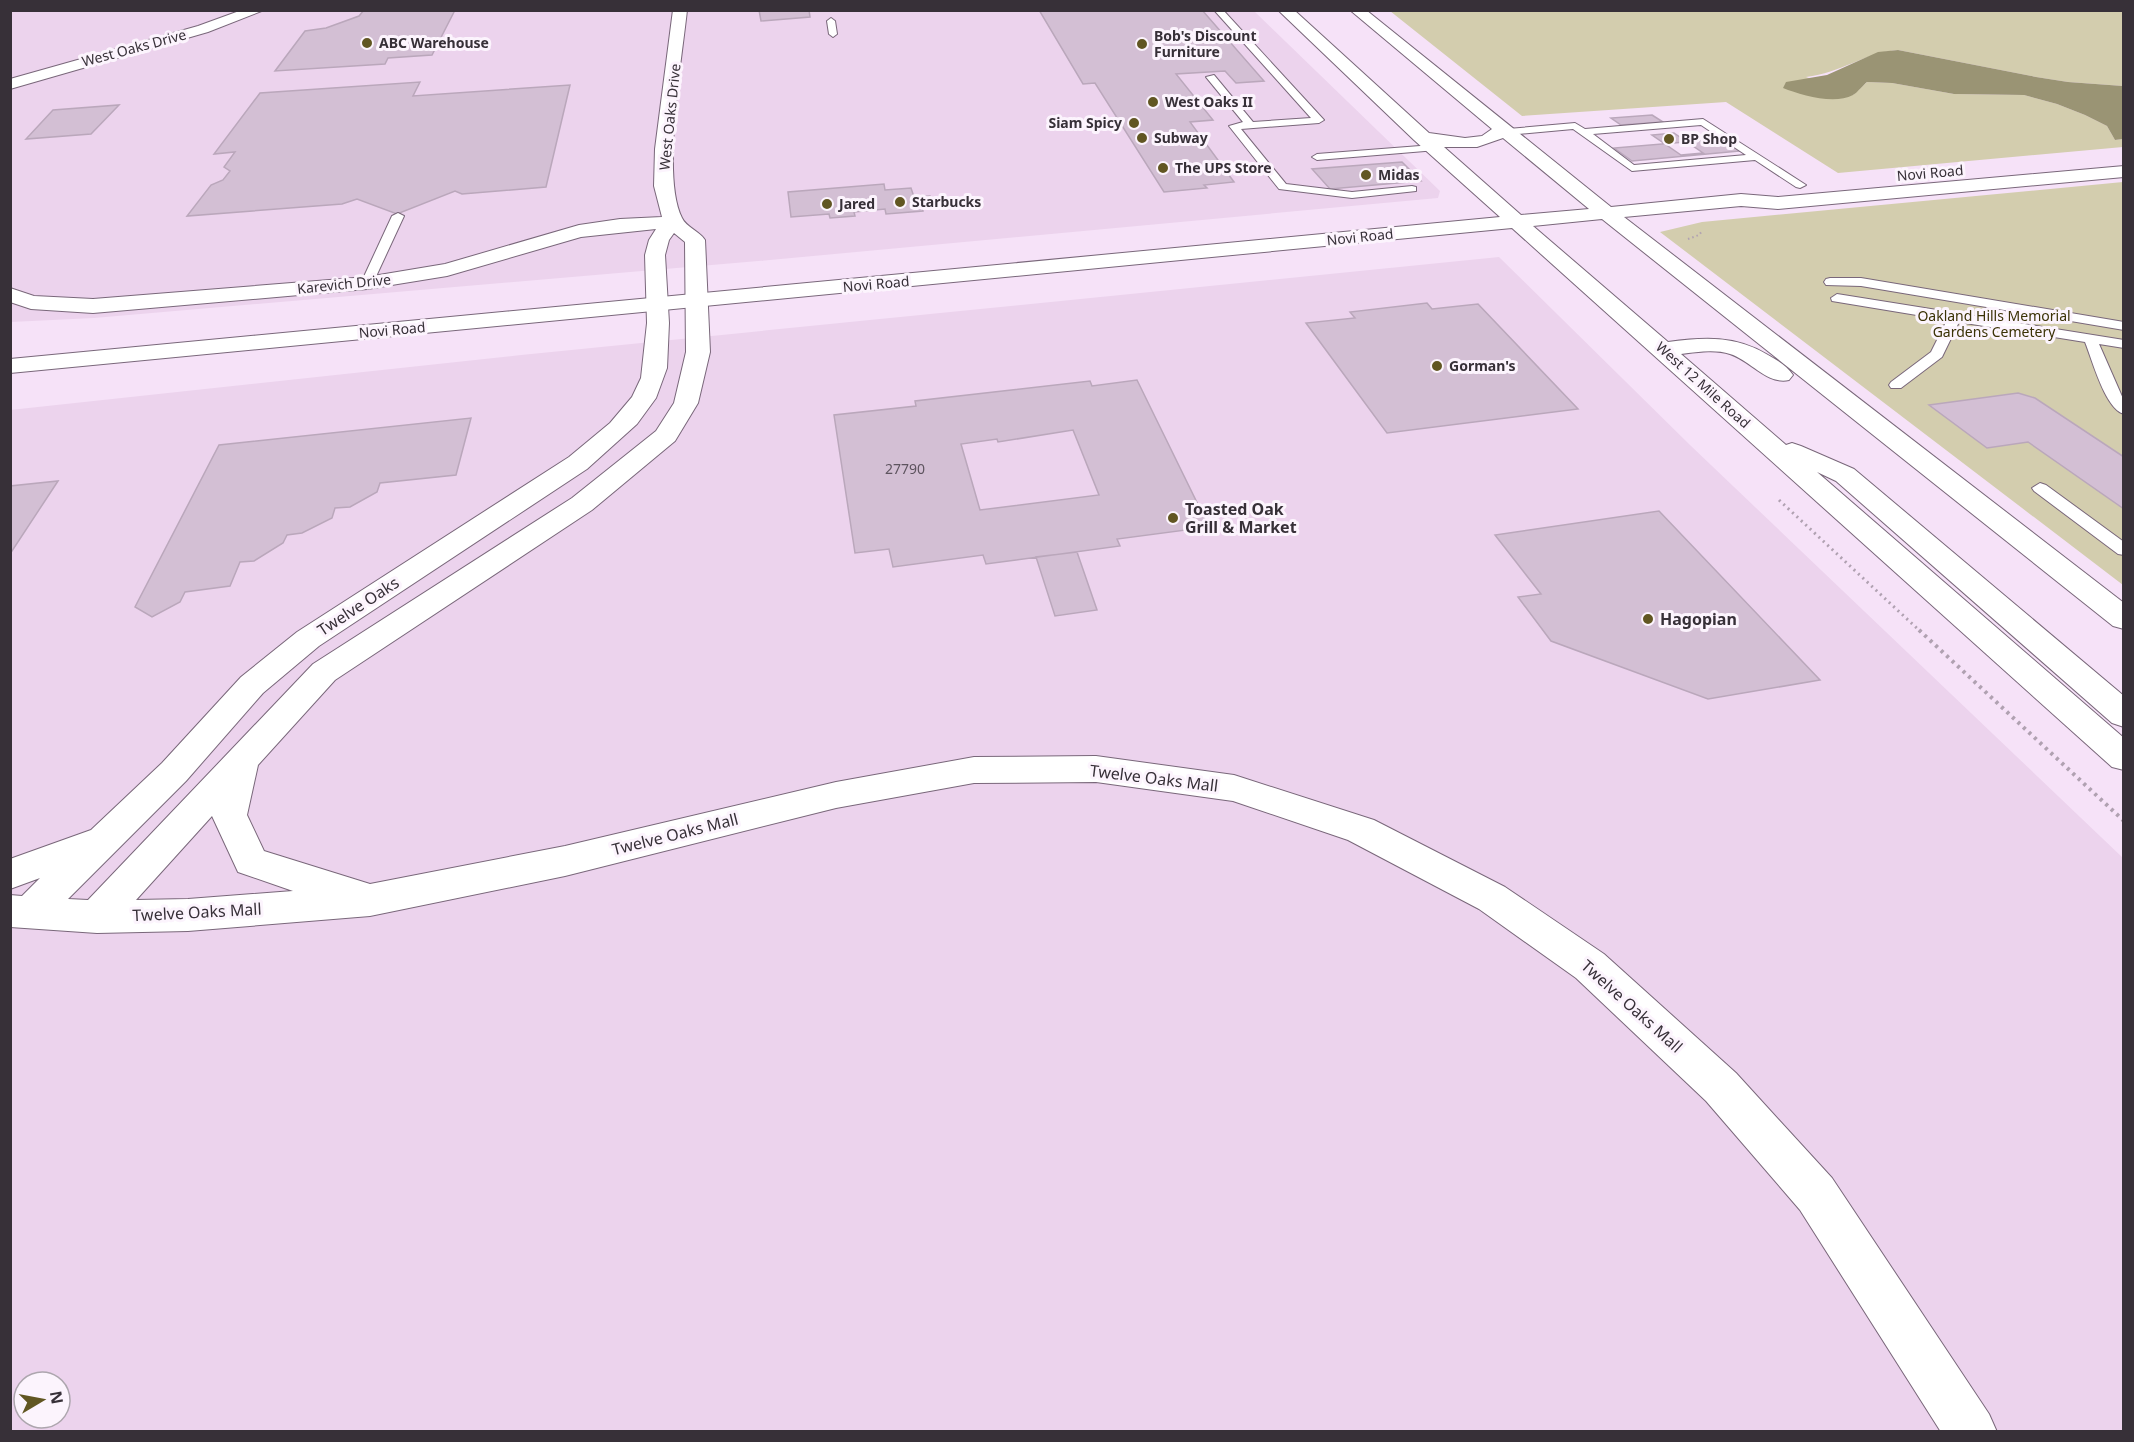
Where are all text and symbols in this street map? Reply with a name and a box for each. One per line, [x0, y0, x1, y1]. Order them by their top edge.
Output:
street label: West Oaks Drive [80, 24, 188, 71]
place label: Bob's Discount Furniture [1154, 26, 1256, 61]
place label: ABC Warehouse [379, 33, 489, 52]
marker: ABC Warehouse [360, 36, 374, 50]
marker: Bob's Discount Furniture [1135, 37, 1149, 51]
street label: West Oaks Drive [654, 63, 685, 171]
place label: West Oaks II [1165, 92, 1253, 111]
marker: West Oaks II [1146, 95, 1160, 109]
place label: Siam Spicy [1048, 113, 1122, 132]
marker: Siam Spicy [1127, 116, 1141, 130]
place label: Subway [1154, 128, 1208, 147]
place label: BP Shop [1681, 129, 1737, 148]
marker: Subway [1135, 131, 1149, 145]
marker: BP Shop [1662, 132, 1676, 146]
place label: The UPS Store [1175, 158, 1272, 177]
street label: Novi Road [1896, 160, 1964, 185]
marker: The UPS Store [1156, 161, 1170, 175]
place label: Midas [1378, 165, 1420, 184]
marker: Midas [1359, 168, 1373, 182]
place label: Starbucks [912, 192, 981, 211]
place label: Jared [837, 194, 875, 213]
marker: Starbucks [893, 195, 907, 209]
marker: Jared [820, 197, 834, 211]
street label: Novi Road [1326, 224, 1394, 249]
street label: Karevich Drive [296, 269, 392, 298]
street label: Novi Road [842, 271, 910, 296]
park label: Oakland Hills Memorial Gardens Cemetery [1917, 306, 2071, 341]
street label: Novi Road [358, 317, 426, 342]
street label: West 12 Mile Road [1652, 337, 1755, 432]
place label: Gorman's [1449, 356, 1515, 375]
marker: Gorman's [1430, 359, 1444, 373]
house number: 27790 [885, 459, 925, 478]
place label: Toasted Oak Grill & Market [1185, 498, 1297, 538]
marker: Toasted Oak Grill & Market [1166, 511, 1180, 525]
street label: Twelve Oaks [313, 571, 403, 641]
place label: Hagopian [1660, 608, 1737, 630]
marker: Hagopian [1641, 612, 1655, 626]
street label: Twelve Oaks Mall [1089, 759, 1219, 797]
street label: Twelve Oaks Mall [610, 808, 740, 860]
street label: Twelve Oaks Mall [132, 898, 262, 926]
street label: Twelve Oaks Mall [1577, 955, 1687, 1057]
north arrow [12, 1370, 72, 1430]
text: N [45, 1389, 69, 1406]

